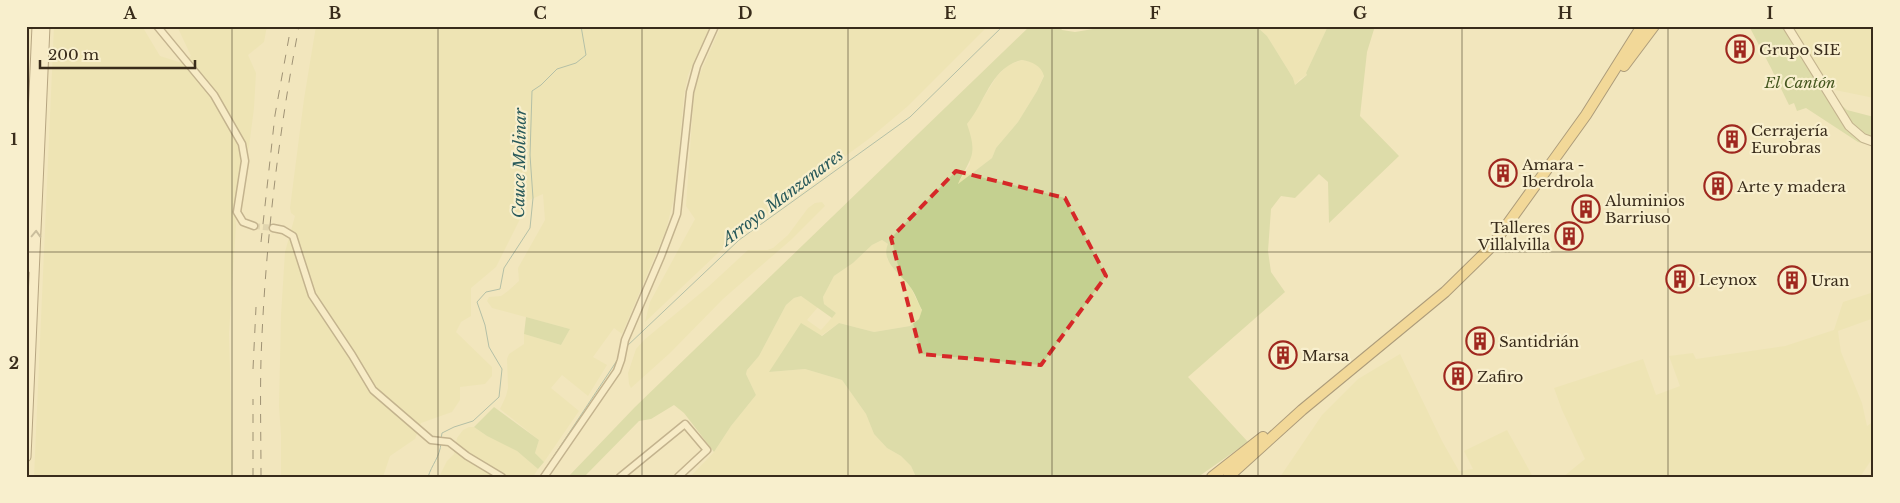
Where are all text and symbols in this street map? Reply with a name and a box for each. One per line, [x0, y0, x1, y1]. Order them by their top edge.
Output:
text: A [123, 3, 138, 23]
text: B [329, 3, 342, 23]
text: C [533, 3, 547, 23]
text: D [738, 3, 752, 23]
text: E [944, 3, 956, 23]
text: F [1149, 3, 1161, 23]
text: G [1353, 3, 1367, 23]
text: H [1557, 3, 1573, 23]
text: I [1767, 3, 1774, 23]
building icon: Grupo SIE [1725, 34, 1755, 64]
scale bar [40, 38, 195, 70]
place label: Grupo SIE [1759, 40, 1840, 59]
text: 200 m [48, 45, 99, 64]
park label: El Cantón [1764, 73, 1835, 92]
water label: Cauce Molinar [508, 107, 530, 218]
place label: Cerrajería Eurobras [1751, 121, 1829, 157]
building icon: Cerrajería Eurobras [1717, 124, 1747, 154]
text: 1 [11, 129, 18, 149]
water label: Arroyo Manzanares [715, 145, 847, 251]
place label: Amara - Iberdrola [1521, 155, 1594, 191]
building icon: Amara - Iberdrola [1488, 158, 1518, 188]
building icon: Arte y madera [1703, 171, 1733, 201]
place label: Arte y madera [1736, 177, 1847, 196]
place label: Aluminios Barriuso [1604, 191, 1685, 227]
building icon: Aluminios Barriuso [1571, 194, 1601, 224]
place label: Talleres Villalvilla [1477, 218, 1551, 254]
building icon: Talleres Villalvilla [1554, 221, 1584, 251]
one-way arrow [31, 229, 41, 237]
building icon: Leynox [1665, 264, 1695, 294]
building icon: Uran [1777, 265, 1807, 295]
place label: Leynox [1699, 270, 1757, 289]
place label: Uran [1811, 271, 1849, 290]
building icon: Santidrián [1465, 326, 1495, 356]
place label: Santidrián [1499, 332, 1579, 351]
building icon: Marsa [1268, 340, 1298, 370]
place label: Marsa [1302, 346, 1350, 365]
text: 2 [9, 353, 19, 373]
building icon: Zafiro [1443, 361, 1473, 391]
place label: Zafiro [1477, 367, 1524, 386]

